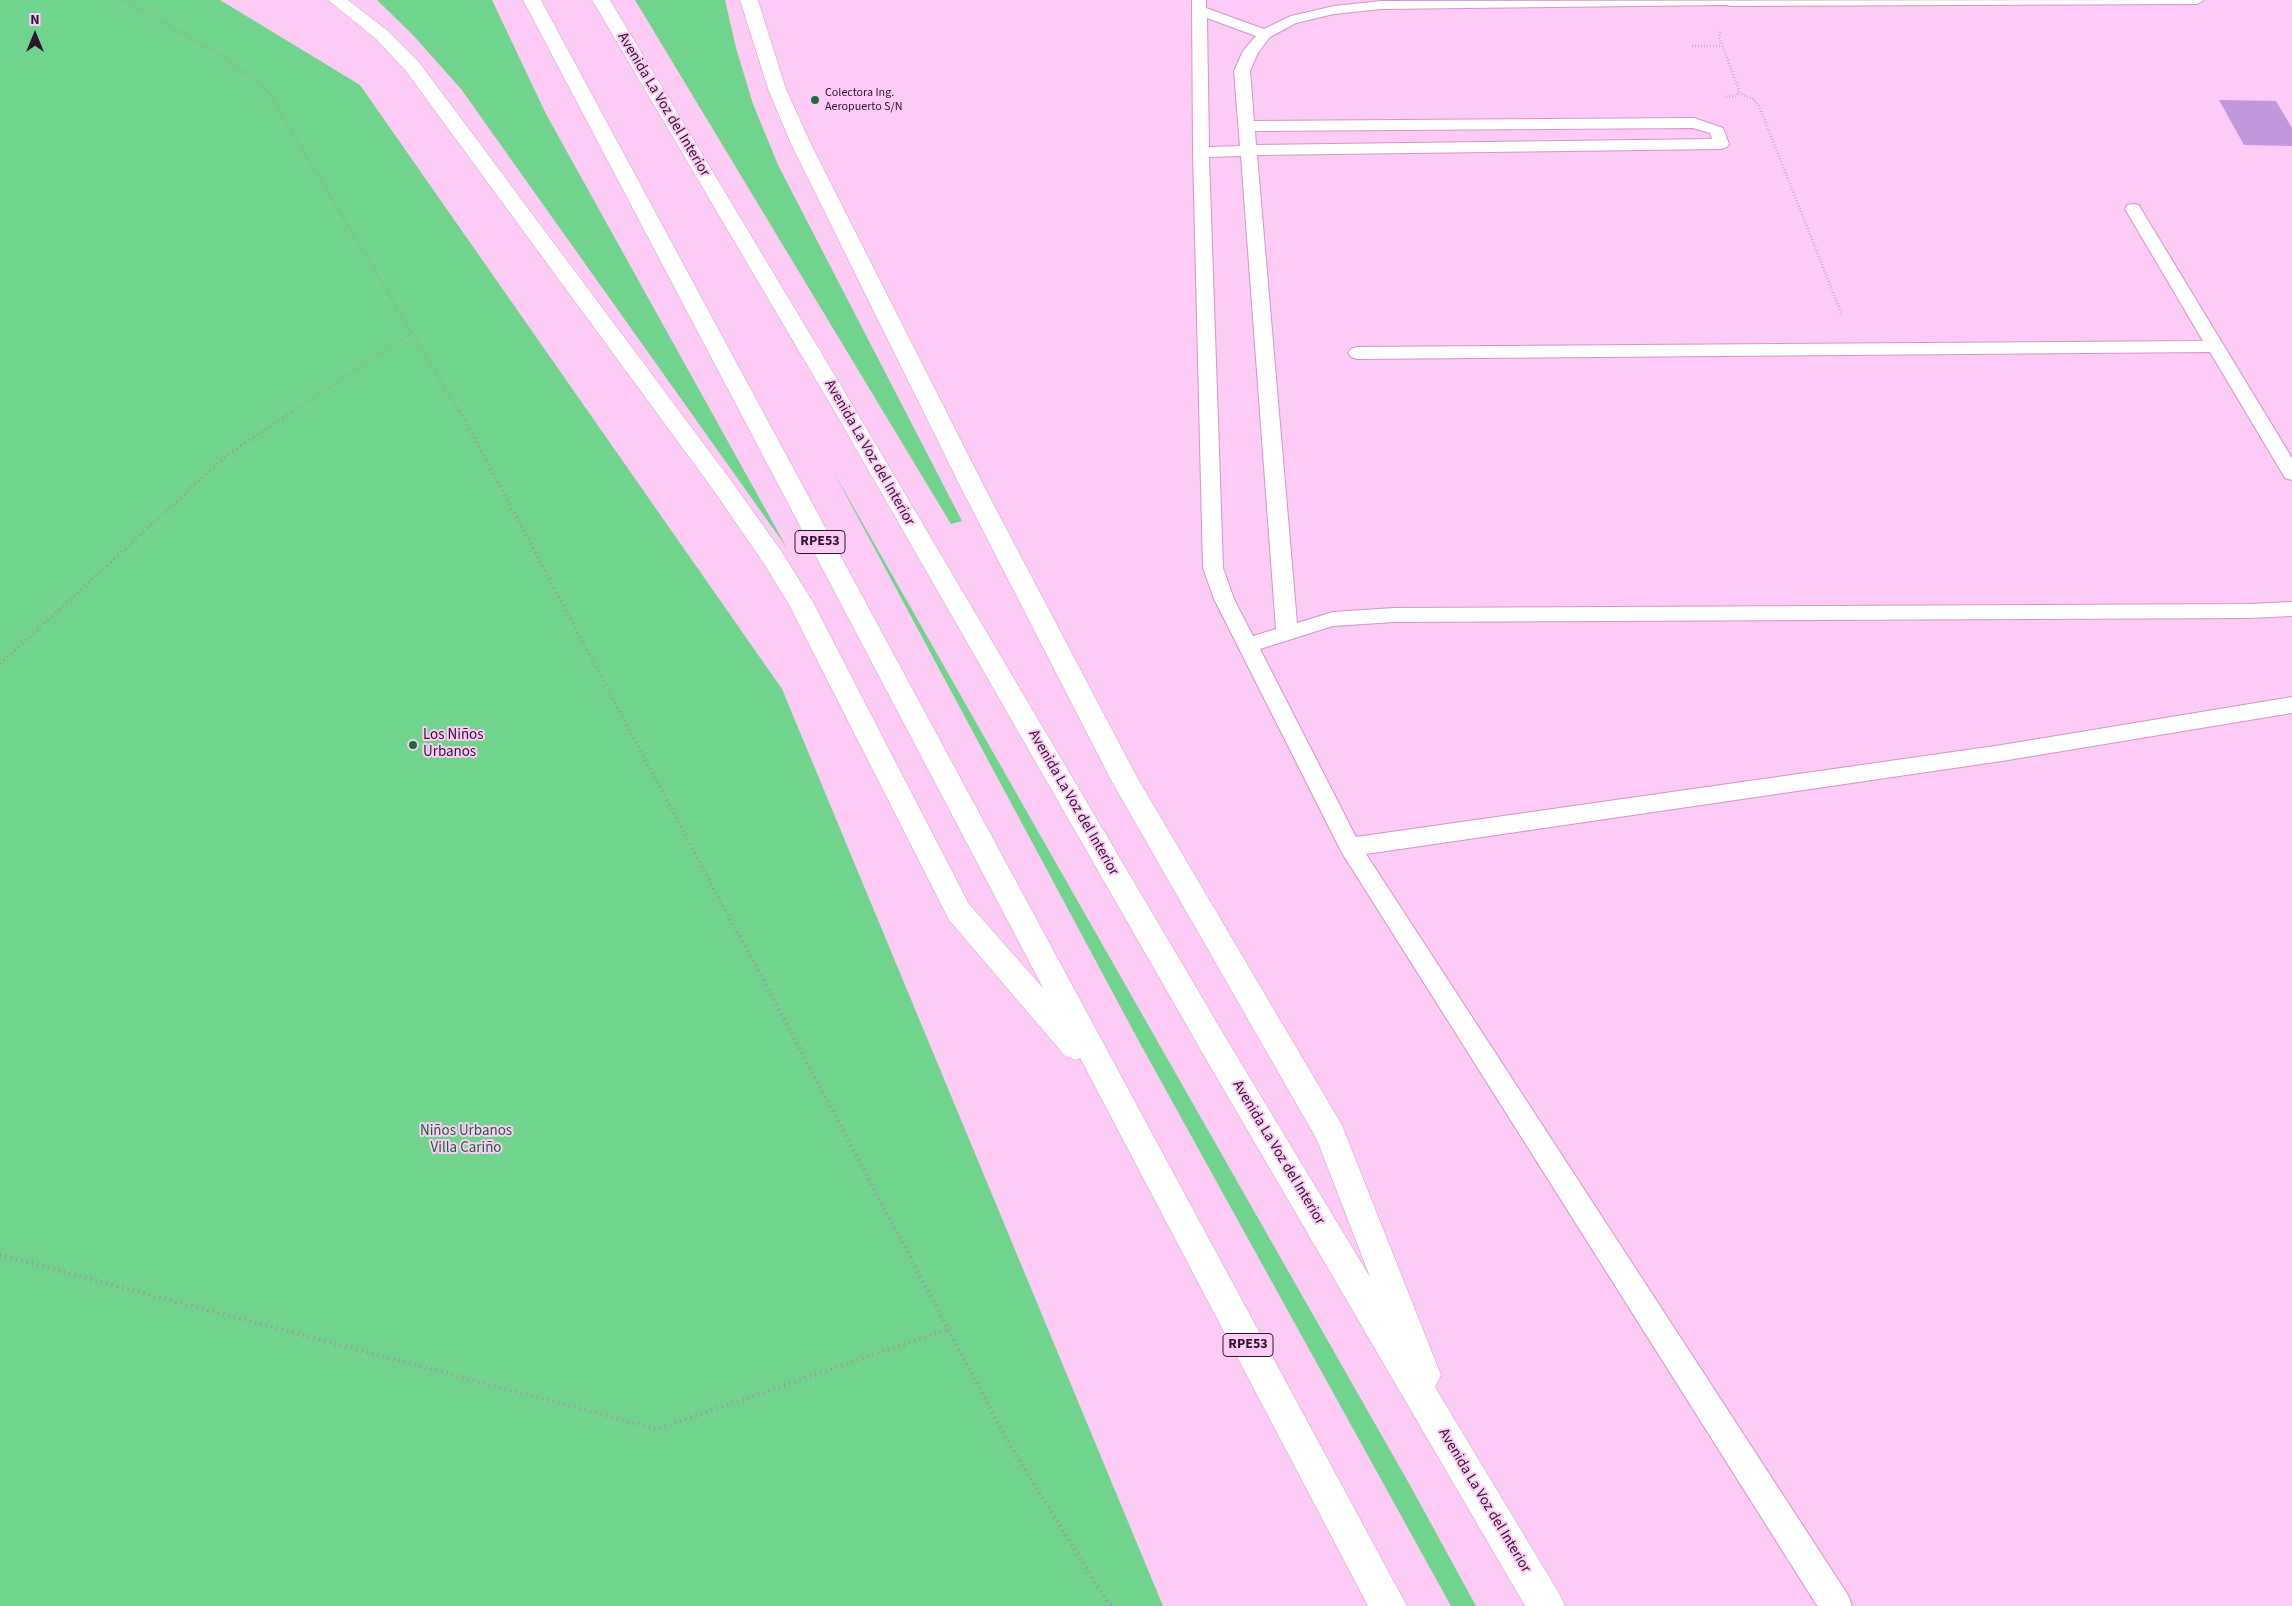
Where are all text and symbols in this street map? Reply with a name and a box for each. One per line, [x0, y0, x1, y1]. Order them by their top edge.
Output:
north arrow [10, 10, 60, 60]
text: N [30, 10, 40, 30]
street label: Avenida La Voz del Interior [613, 30, 713, 180]
place label: Colectora Ing. Aeropuerto S/N [825, 86, 902, 114]
marker: Colectora Ing. Aeropuerto S/N [809, 94, 821, 106]
street label: Avenida La Voz del Interior [820, 377, 918, 529]
road number: RPE53 [795, 530, 845, 554]
place label: Los Niños Urbanos [423, 727, 483, 762]
street label: Avenida La Voz del Interior [1024, 727, 1122, 879]
marker: Los Niños Urbanos [407, 739, 419, 751]
street label: Avenida La Voz del Interior [1228, 1078, 1328, 1228]
park label: Niños Urbanos Villa Cariño [420, 1123, 512, 1158]
road number: RPE53 [1223, 1334, 1273, 1356]
street label: Avenida La Voz del Interior [1434, 1426, 1534, 1576]

